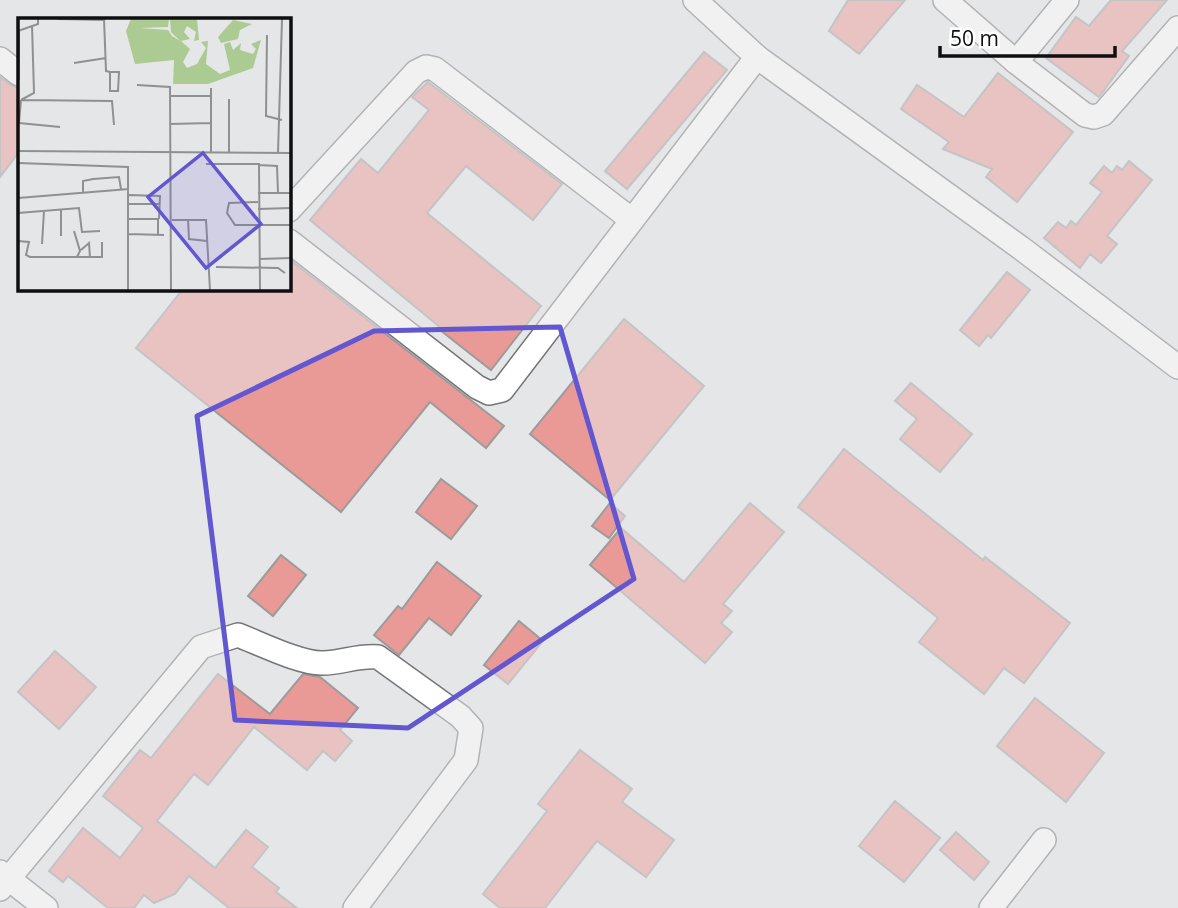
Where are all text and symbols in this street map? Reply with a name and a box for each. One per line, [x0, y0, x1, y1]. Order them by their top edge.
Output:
scale bar [940, 14, 1115, 58]
inset map [18, 18, 290, 290]
text: 50 m [950, 24, 999, 52]

